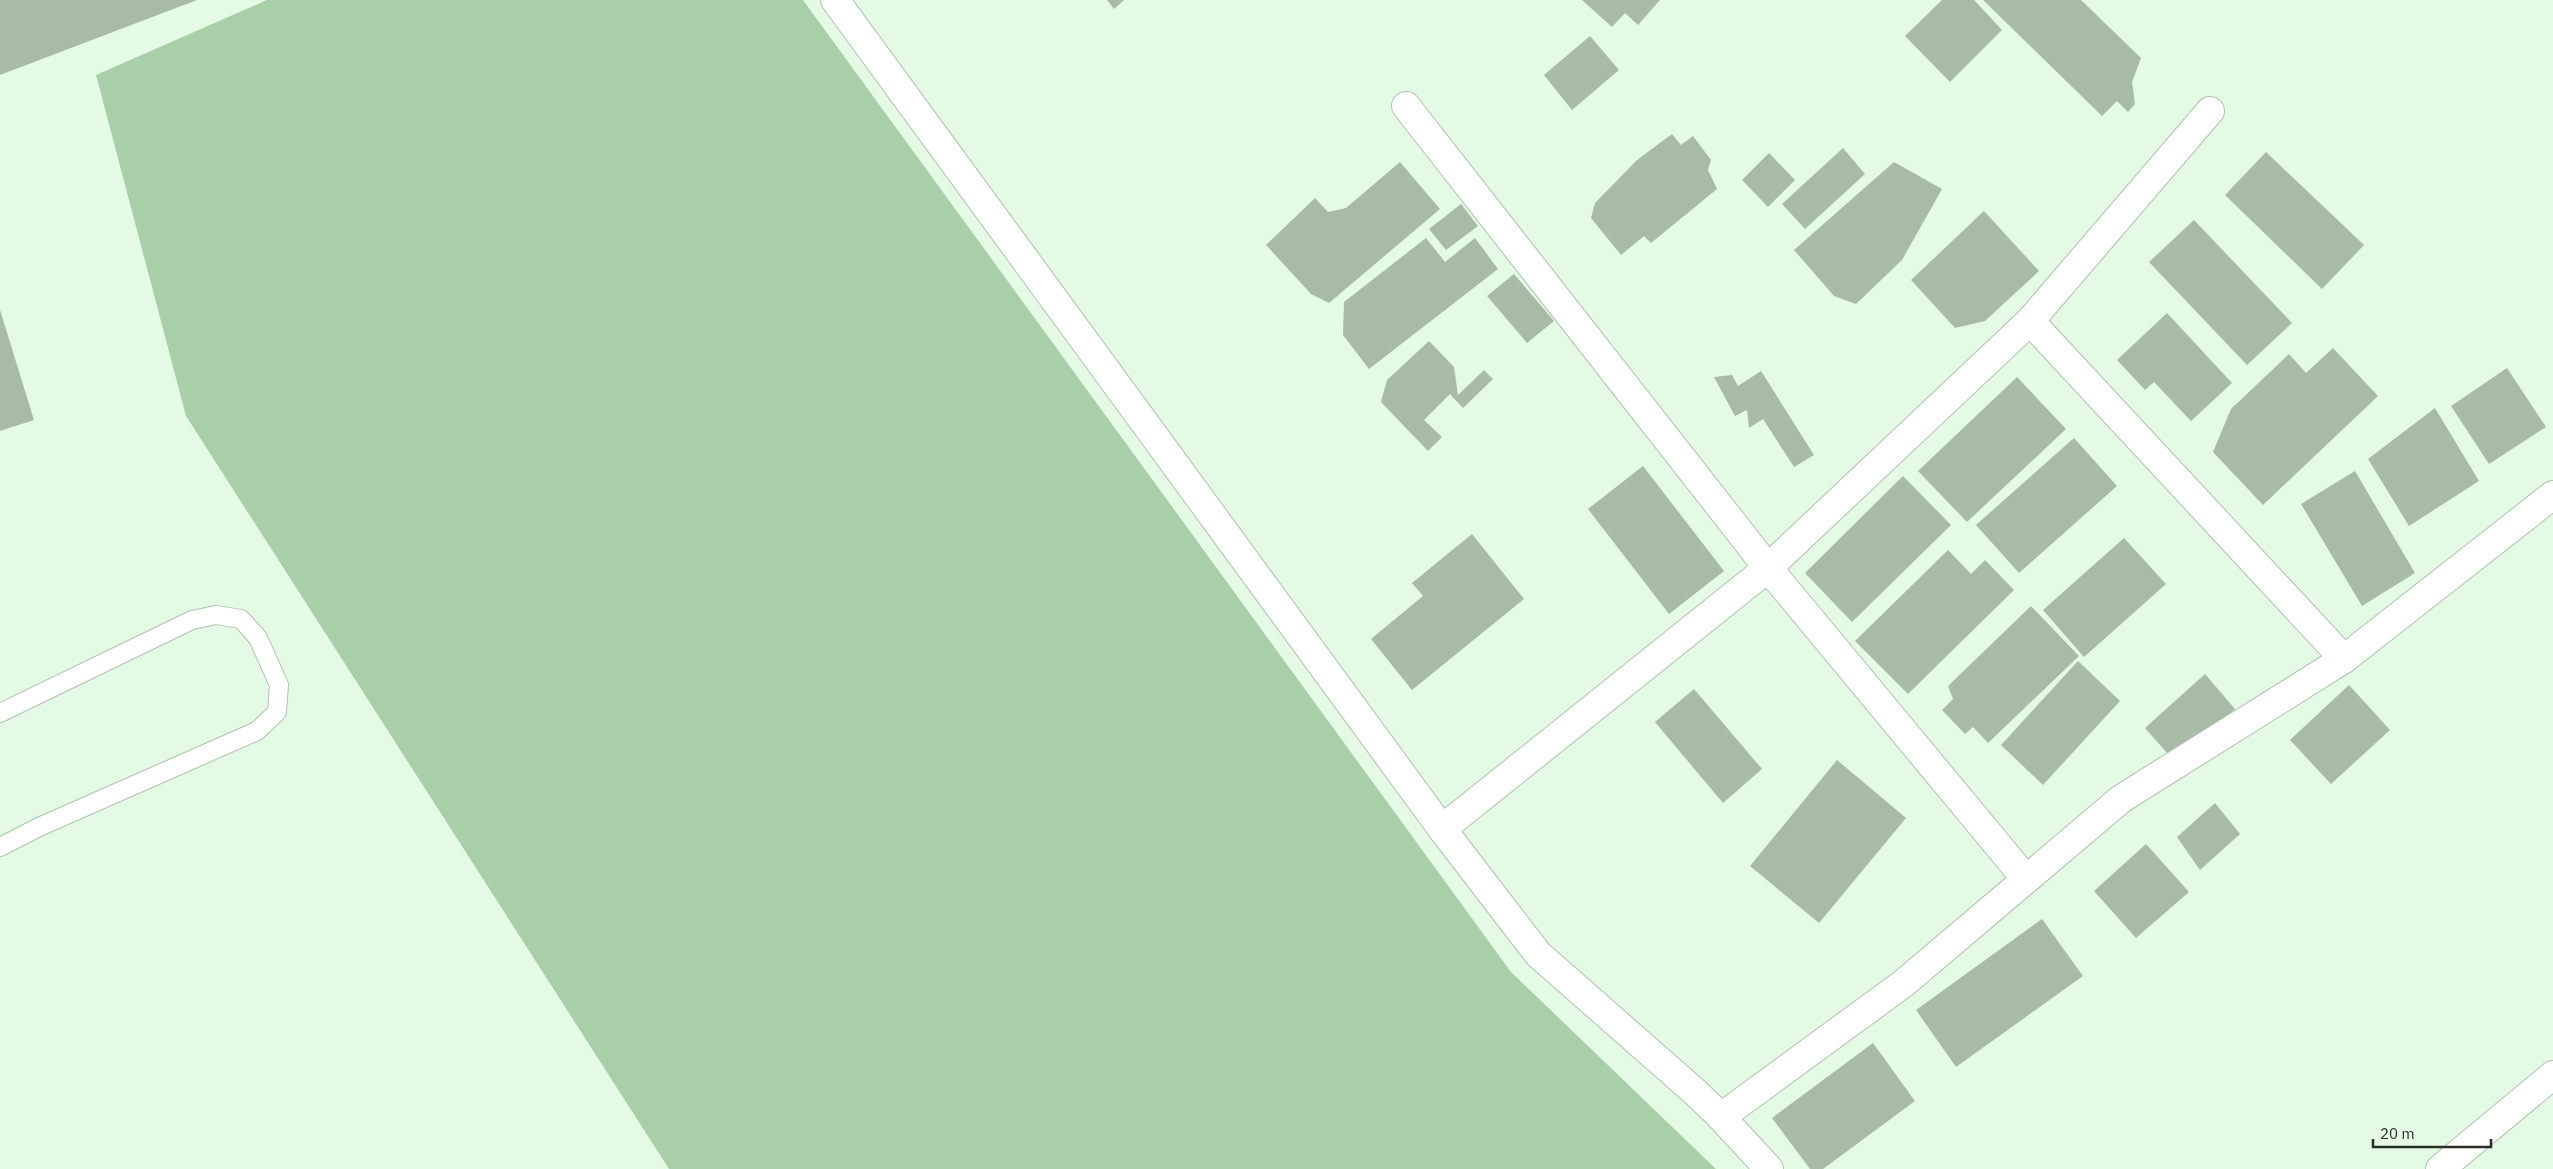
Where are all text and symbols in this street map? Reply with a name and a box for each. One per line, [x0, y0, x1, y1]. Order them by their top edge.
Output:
scale bar [2373, 1116, 2490, 1148]
text: 20 m [2380, 1124, 2415, 1143]

